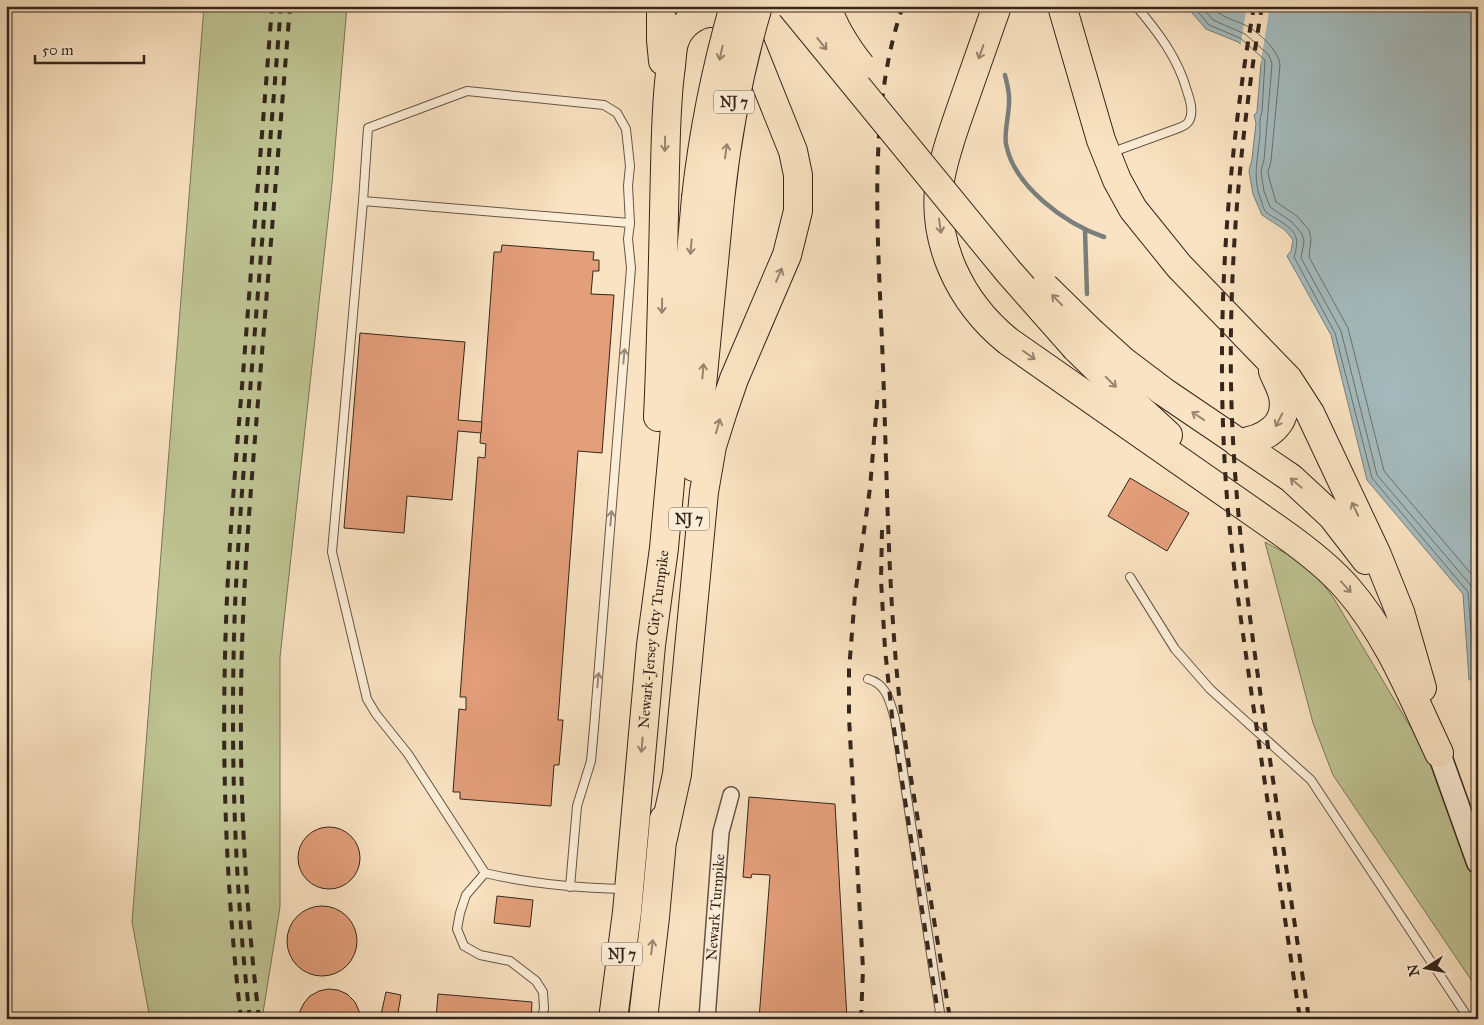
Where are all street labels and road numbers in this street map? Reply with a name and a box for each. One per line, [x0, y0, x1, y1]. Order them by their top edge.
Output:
road number: NJ 7 [714, 90, 754, 114]
road number: NJ 7 [669, 508, 709, 530]
street label: Newark-Jersey City Turnpike [635, 549, 673, 729]
street label: Newark Turnpike [702, 853, 728, 961]
road number: NJ 7 [602, 942, 642, 966]

